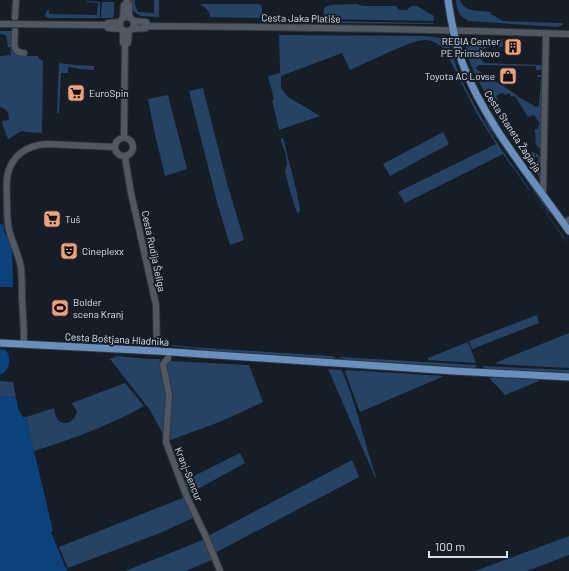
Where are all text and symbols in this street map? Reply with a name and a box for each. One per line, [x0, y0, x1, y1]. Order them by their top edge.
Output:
street label: Cesta Jaka Platiše [261, 11, 341, 25]
place label: REGIA Center PE Primskovo [441, 35, 500, 59]
building icon: REGIA Center PE Primskovo [503, 37, 523, 57]
shop icon: Toyota AC Lovse [498, 66, 518, 86]
place label: Toyota AC Lovse [425, 70, 495, 82]
supermarket icon: EuroSpin [66, 83, 86, 103]
place label: EuroSpin [89, 87, 129, 99]
street label: Cesta Staneta Žagarja [482, 88, 544, 174]
supermarket icon: Tuš [42, 209, 62, 229]
street label: Cesta Rudija Šeliga [140, 209, 168, 293]
place label: Tuš [65, 213, 81, 225]
theatre icon: Cineplexx [59, 241, 79, 261]
place label: Cineplexx [82, 245, 124, 257]
place label: Bolder scena Kranj [73, 296, 124, 320]
sports icon: Bolder scena Kranj [50, 298, 70, 318]
street label: Cesta Boštjana Hladnika [65, 330, 169, 348]
street label: Kranj-Sencur [173, 445, 205, 503]
scale bar [429, 533, 507, 559]
text: 100 m [435, 539, 465, 553]

